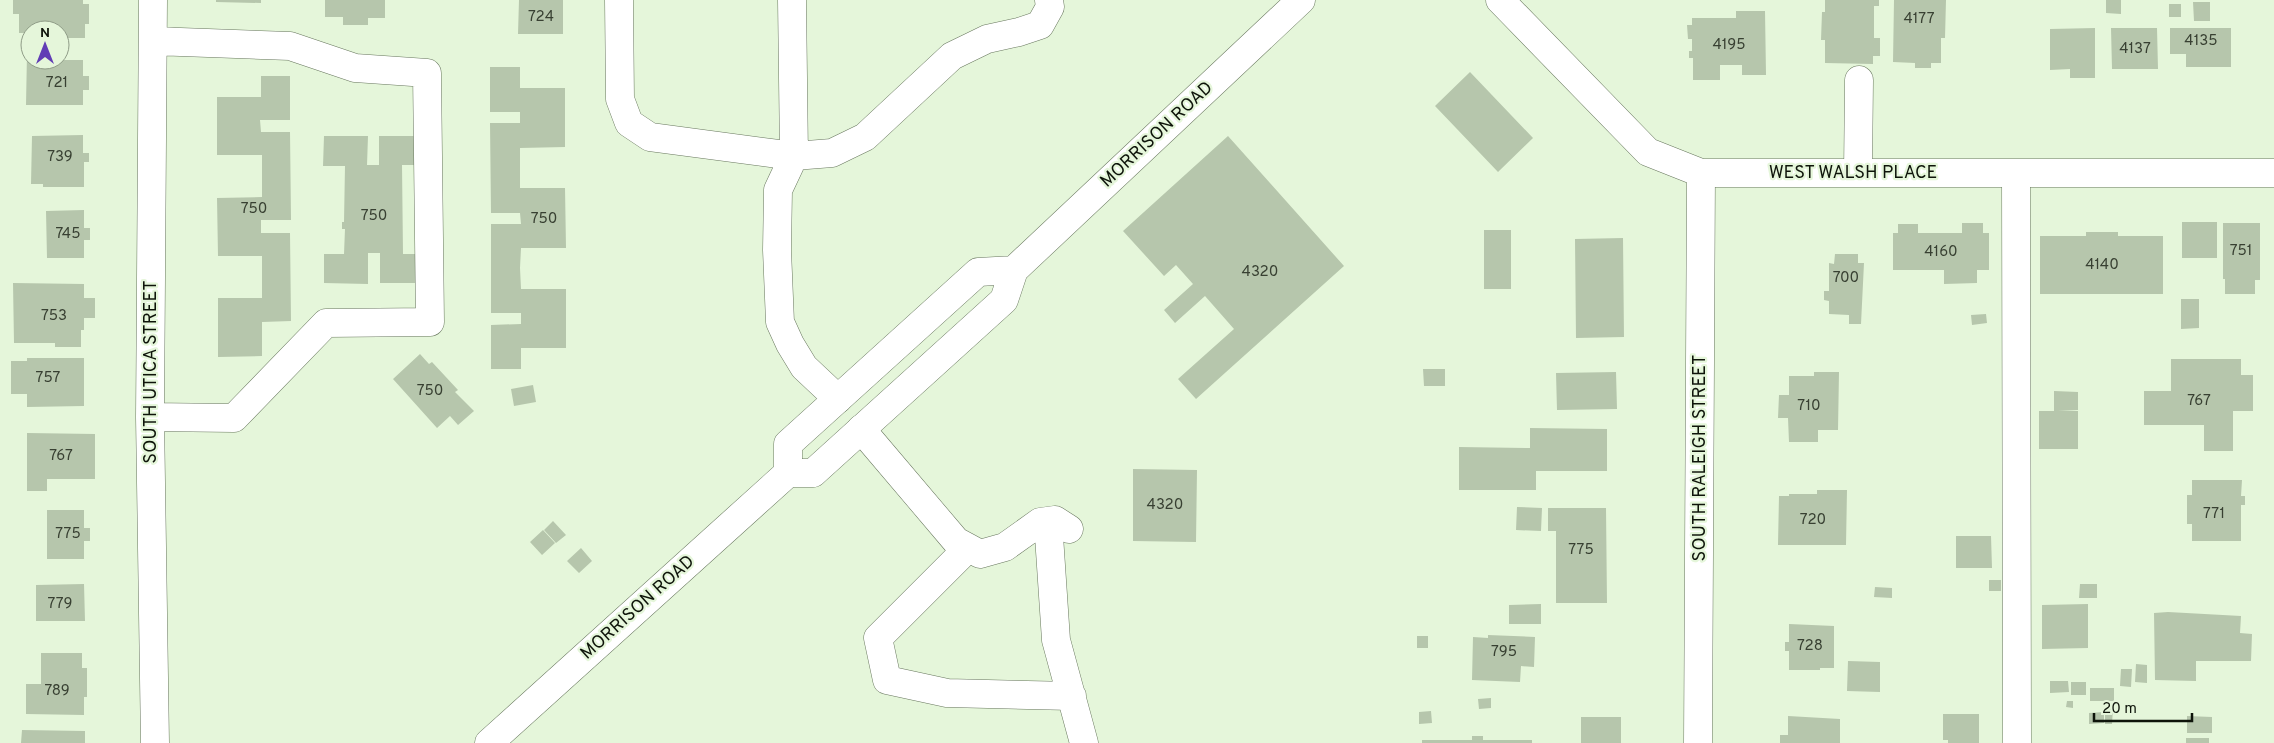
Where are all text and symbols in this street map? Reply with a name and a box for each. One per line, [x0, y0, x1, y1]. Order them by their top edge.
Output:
house number: 724 [528, 8, 554, 27]
house number: 4177 [1903, 10, 1935, 29]
north arrow [20, 20, 70, 70]
text: N [40, 25, 50, 42]
house number: 4135 [2184, 32, 2218, 51]
house number: 4195 [1712, 36, 1746, 55]
house number: 4137 [2119, 40, 2151, 59]
house number: 721 [46, 74, 68, 93]
street label: MORRISON ROAD [1096, 77, 1218, 193]
house number: 739 [47, 148, 73, 167]
street label: WEST WALSH PLACE [1769, 162, 1937, 185]
house number: 750 [241, 200, 267, 219]
house number: 750 [361, 207, 387, 226]
house number: 750 [531, 210, 557, 229]
house number: 745 [56, 225, 80, 244]
house number: 751 [2230, 242, 2252, 261]
house number: 4160 [1924, 243, 1958, 262]
house number: 4140 [2085, 256, 2119, 275]
house number: 4320 [1242, 263, 1278, 282]
house number: 700 [1833, 269, 1859, 288]
street label: SOUTH UTICA STREET [140, 280, 163, 464]
house number: 753 [41, 307, 67, 326]
street label: SOUTH RALEIGH STREET [1689, 355, 1712, 561]
house number: 757 [36, 369, 61, 388]
house number: 750 [417, 382, 443, 401]
house number: 767 [2187, 392, 2211, 411]
house number: 710 [1797, 397, 1821, 416]
house number: 767 [49, 447, 73, 466]
house number: 4320 [1147, 496, 1183, 515]
house number: 771 [2203, 505, 2225, 524]
house number: 720 [1800, 511, 1826, 530]
house number: 775 [55, 525, 81, 544]
house number: 775 [1568, 541, 1594, 560]
street label: MORRISON ROAD [576, 551, 700, 665]
house number: 779 [47, 595, 73, 614]
house number: 728 [1797, 637, 1823, 656]
house number: 795 [1491, 643, 1517, 662]
house number: 789 [44, 682, 70, 701]
scale bar [2094, 690, 2192, 722]
text: 20 m [2102, 700, 2137, 719]

